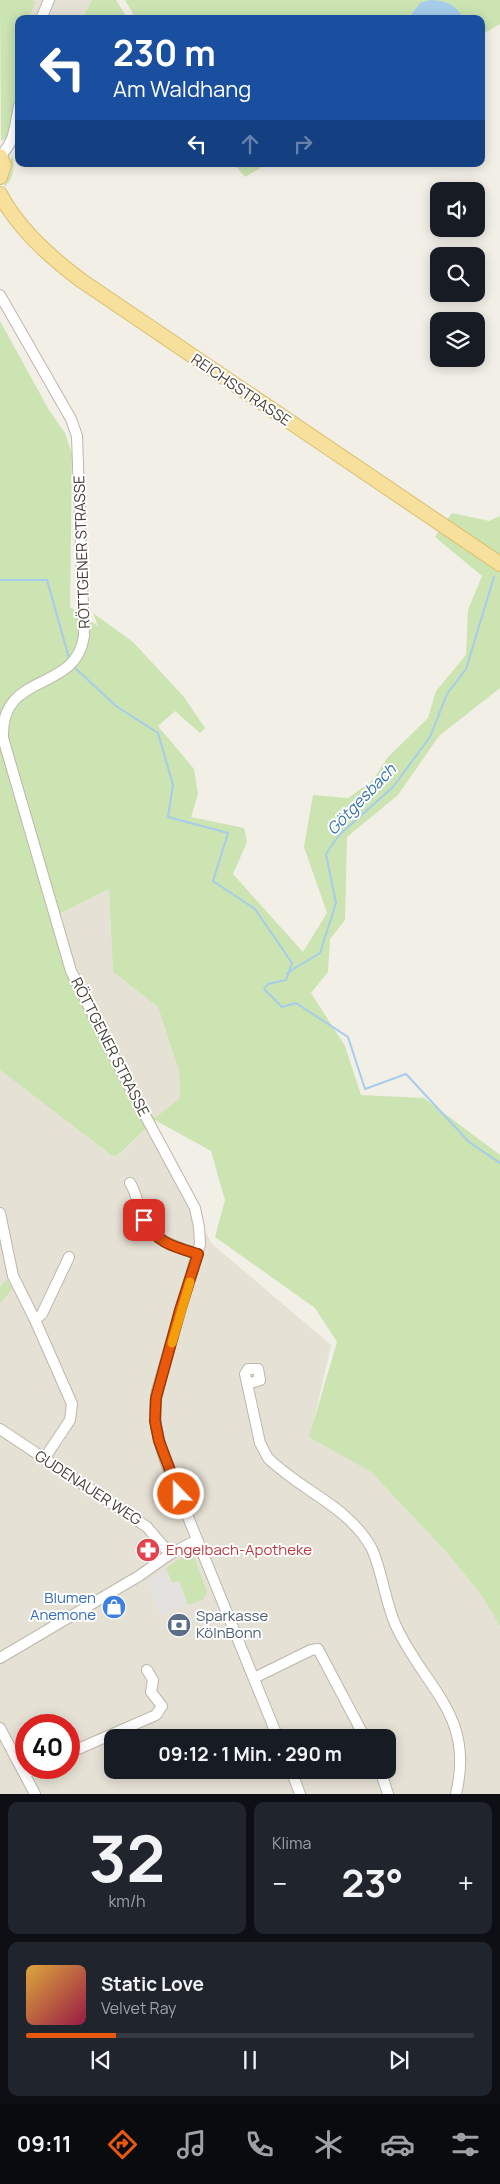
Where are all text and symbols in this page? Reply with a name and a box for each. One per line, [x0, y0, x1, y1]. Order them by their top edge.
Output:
text: 230 m [113, 29, 216, 77]
icon: left [30, 35, 95, 100]
text: Am Waldhang [113, 74, 251, 104]
icon: left [183, 130, 211, 158]
icon: ahead [236, 130, 264, 158]
icon: right [289, 130, 317, 158]
map controls [430, 182, 485, 367]
button: sound [430, 182, 485, 237]
button: search [430, 247, 485, 302]
button: layers [430, 312, 485, 367]
street label: REICHSSTRASSE [187, 348, 295, 431]
street label: RÖTTGENER STRASSE [68, 475, 95, 629]
water label: Götgesbach [321, 758, 401, 839]
street label: RÖTTGENER STRASSE [66, 974, 155, 1120]
pin [123, 1199, 165, 1241]
icon: arrive [130, 1206, 158, 1234]
street label: GUDENAUER WEG [31, 1445, 146, 1530]
position arrow [152, 1467, 204, 1519]
pharmacy icon: Engelbach-Apotheke [135, 1537, 161, 1563]
place label: Engelbach-Apotheke [166, 1539, 312, 1560]
place label: Blumen Anemone [30, 1587, 96, 1625]
shop icon: Blumen Anemone [101, 1594, 127, 1620]
place label: Sparkasse KölnBonn [196, 1605, 268, 1643]
bank icon: Sparkasse KölnBonn [166, 1612, 192, 1638]
speed limit sign: 40 [15, 1714, 80, 1779]
text: 09:12 · 1 Min. · 290 m [158, 1741, 342, 1767]
text: 32 [89, 1813, 165, 1902]
text: Klima [272, 1832, 311, 1854]
text: 23° [342, 1856, 403, 1908]
text: − [272, 1864, 287, 1902]
text: + [458, 1864, 474, 1902]
text: km/h [108, 1890, 146, 1912]
text: Static Love [101, 1971, 204, 1997]
text: Velvet Ray [101, 1997, 177, 2019]
icon: previous [87, 2046, 115, 2074]
icon: pause [236, 2046, 264, 2074]
icon: next [385, 2046, 413, 2074]
icon: directions [105, 2127, 140, 2162]
icon: music [174, 2127, 209, 2162]
icon: phone [242, 2127, 277, 2162]
icon: climate [311, 2127, 346, 2162]
icon: car [380, 2127, 415, 2162]
icon: filters [448, 2127, 483, 2162]
text: 09:11 [17, 2129, 72, 2159]

